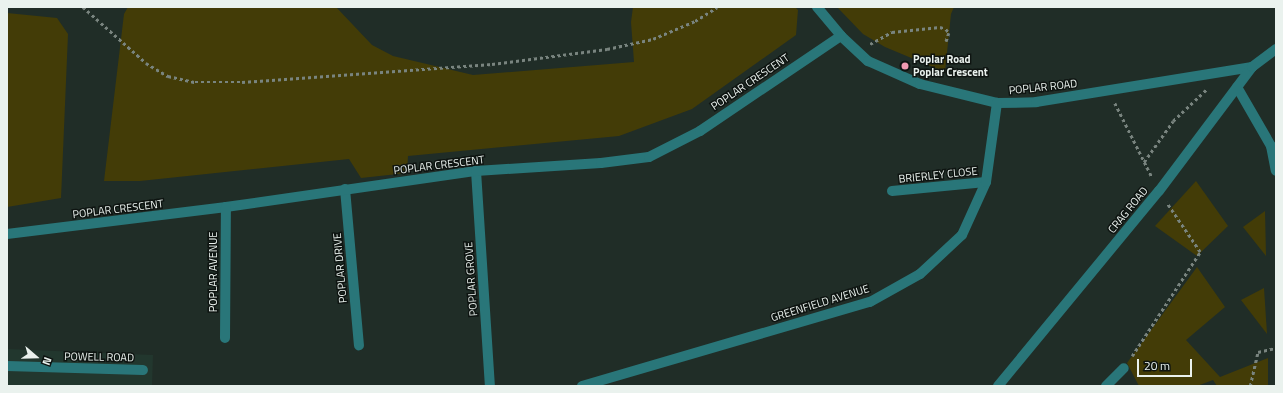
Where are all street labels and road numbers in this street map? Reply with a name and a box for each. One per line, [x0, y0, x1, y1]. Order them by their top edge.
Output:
street label: POPLAR CRESCENT [708, 51, 792, 113]
street label: POPLAR ROAD [1008, 77, 1078, 97]
street label: POPLAR CRESCENT [393, 153, 485, 177]
street label: BRIERLEY CLOSE [898, 164, 978, 186]
street label: CRAG ROAD [1105, 184, 1151, 236]
street label: POPLAR CRESCENT [72, 197, 164, 221]
street label: POPLAR AVENUE [206, 232, 220, 312]
street label: POPLAR DRIVE [330, 232, 350, 304]
street label: POPLAR GROVE [462, 241, 480, 317]
street label: GREENFIELD AVENUE [769, 282, 871, 324]
street label: POWELL ROAD [64, 350, 134, 364]

